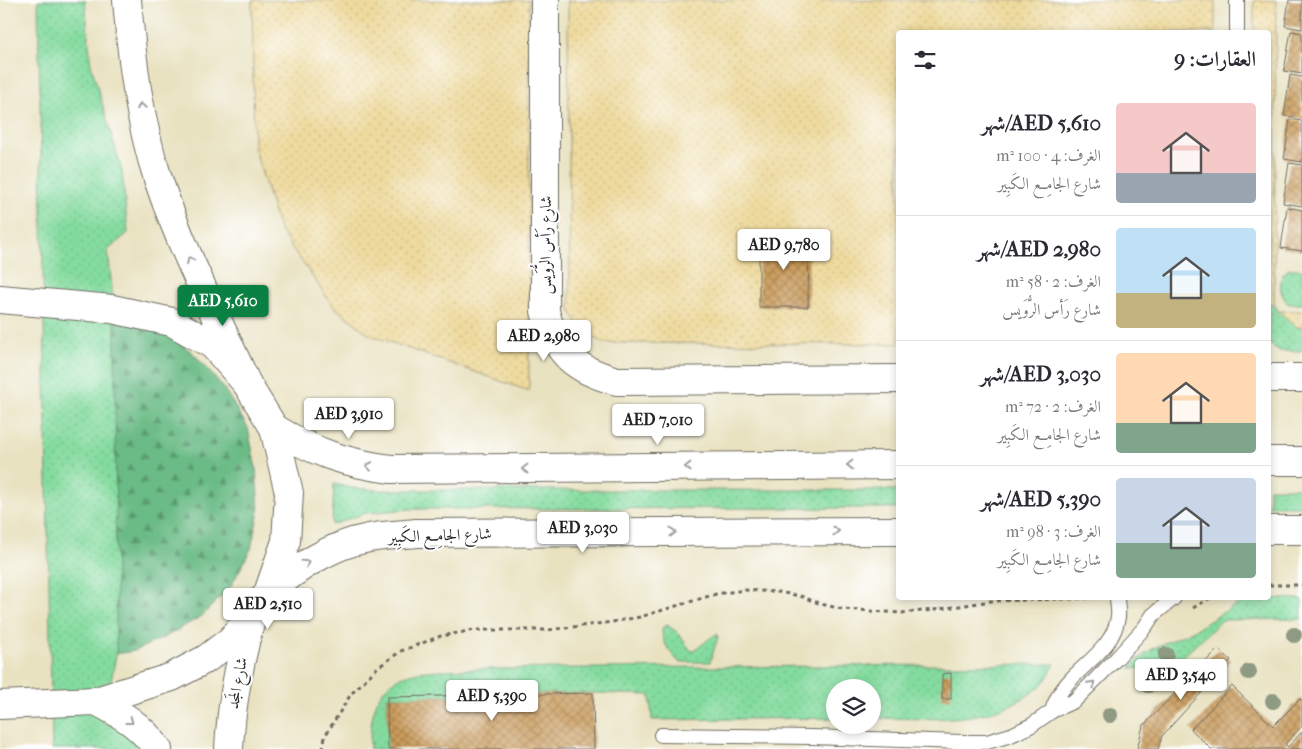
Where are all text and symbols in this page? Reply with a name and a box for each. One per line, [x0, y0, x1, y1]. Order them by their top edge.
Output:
icon: filters [911, 46, 939, 74]
text: العقارات: 9 [1174, 47, 1256, 71]
one-way arrow [136, 102, 146, 110]
text: AED 5,610/شهر [981, 111, 1101, 135]
icon: home [1156, 123, 1216, 183]
text: الغرف: 4 · 100 m² [996, 146, 1101, 165]
text: شارع الجامِع الكَبِير [998, 174, 1101, 193]
street label: شارع رَأس الرُّوَيس [529, 196, 559, 294]
pin: AED 9,780 [727, 228, 841, 271]
text: AED 9,780 [748, 235, 820, 254]
text: AED 2,980/شهر [977, 237, 1101, 261]
icon: home [1156, 248, 1216, 308]
one-way arrow [186, 256, 197, 265]
text: الغرف: 2 · 58 m² [1006, 272, 1101, 291]
pin: AED 5,610 [166, 284, 280, 327]
text: AED 5,610 [189, 291, 257, 310]
text: شارع رَأس الرُّوَيس [1002, 300, 1101, 319]
pin: AED 2,980 [487, 320, 601, 362]
text: AED 2,980 [508, 326, 580, 345]
text: AED 3,030/شهر [980, 362, 1101, 386]
icon: home [1156, 373, 1216, 433]
text: الغرف: 2 · 72 m² [1005, 397, 1101, 416]
pin: AED 3,910 [292, 398, 406, 440]
text: AED 3,910 [315, 404, 383, 423]
pin: AED 7,010 [601, 404, 715, 446]
text: AED 7,010 [623, 410, 693, 429]
text: شارع الجامِع الكَبِير [998, 425, 1101, 444]
one-way arrow [846, 460, 854, 470]
one-way arrow [365, 462, 374, 472]
one-way arrow [683, 462, 691, 472]
one-way arrow [521, 464, 528, 474]
text: AED 5,390/شهر [980, 487, 1101, 511]
icon: home [1156, 498, 1216, 558]
pin: AED 3,030 [526, 512, 640, 554]
text: AED 3,030 [548, 518, 618, 537]
street label: شارع الجامِع الكَبِير [386, 522, 492, 552]
text: الغرف: 3 · 98 m² [1006, 522, 1101, 541]
one-way arrow [832, 526, 840, 536]
one-way arrow [670, 527, 678, 537]
text: شارع الجامِع الكَبِير [998, 550, 1101, 569]
one-way arrow [301, 560, 310, 569]
pin: AED 2,510 [211, 588, 325, 630]
text: AED 2,510 [234, 594, 302, 613]
street label: شارع المَجد [221, 655, 255, 711]
pin: AED 3,540 [1124, 658, 1238, 701]
text: AED 3,540 [1146, 665, 1216, 684]
map controls [826, 679, 881, 734]
button: layers [826, 679, 881, 734]
pin: AED 5,390 [435, 680, 549, 722]
one-way arrow [1086, 681, 1095, 690]
text: AED 5,390 [457, 686, 527, 705]
one-way arrow [125, 715, 134, 724]

